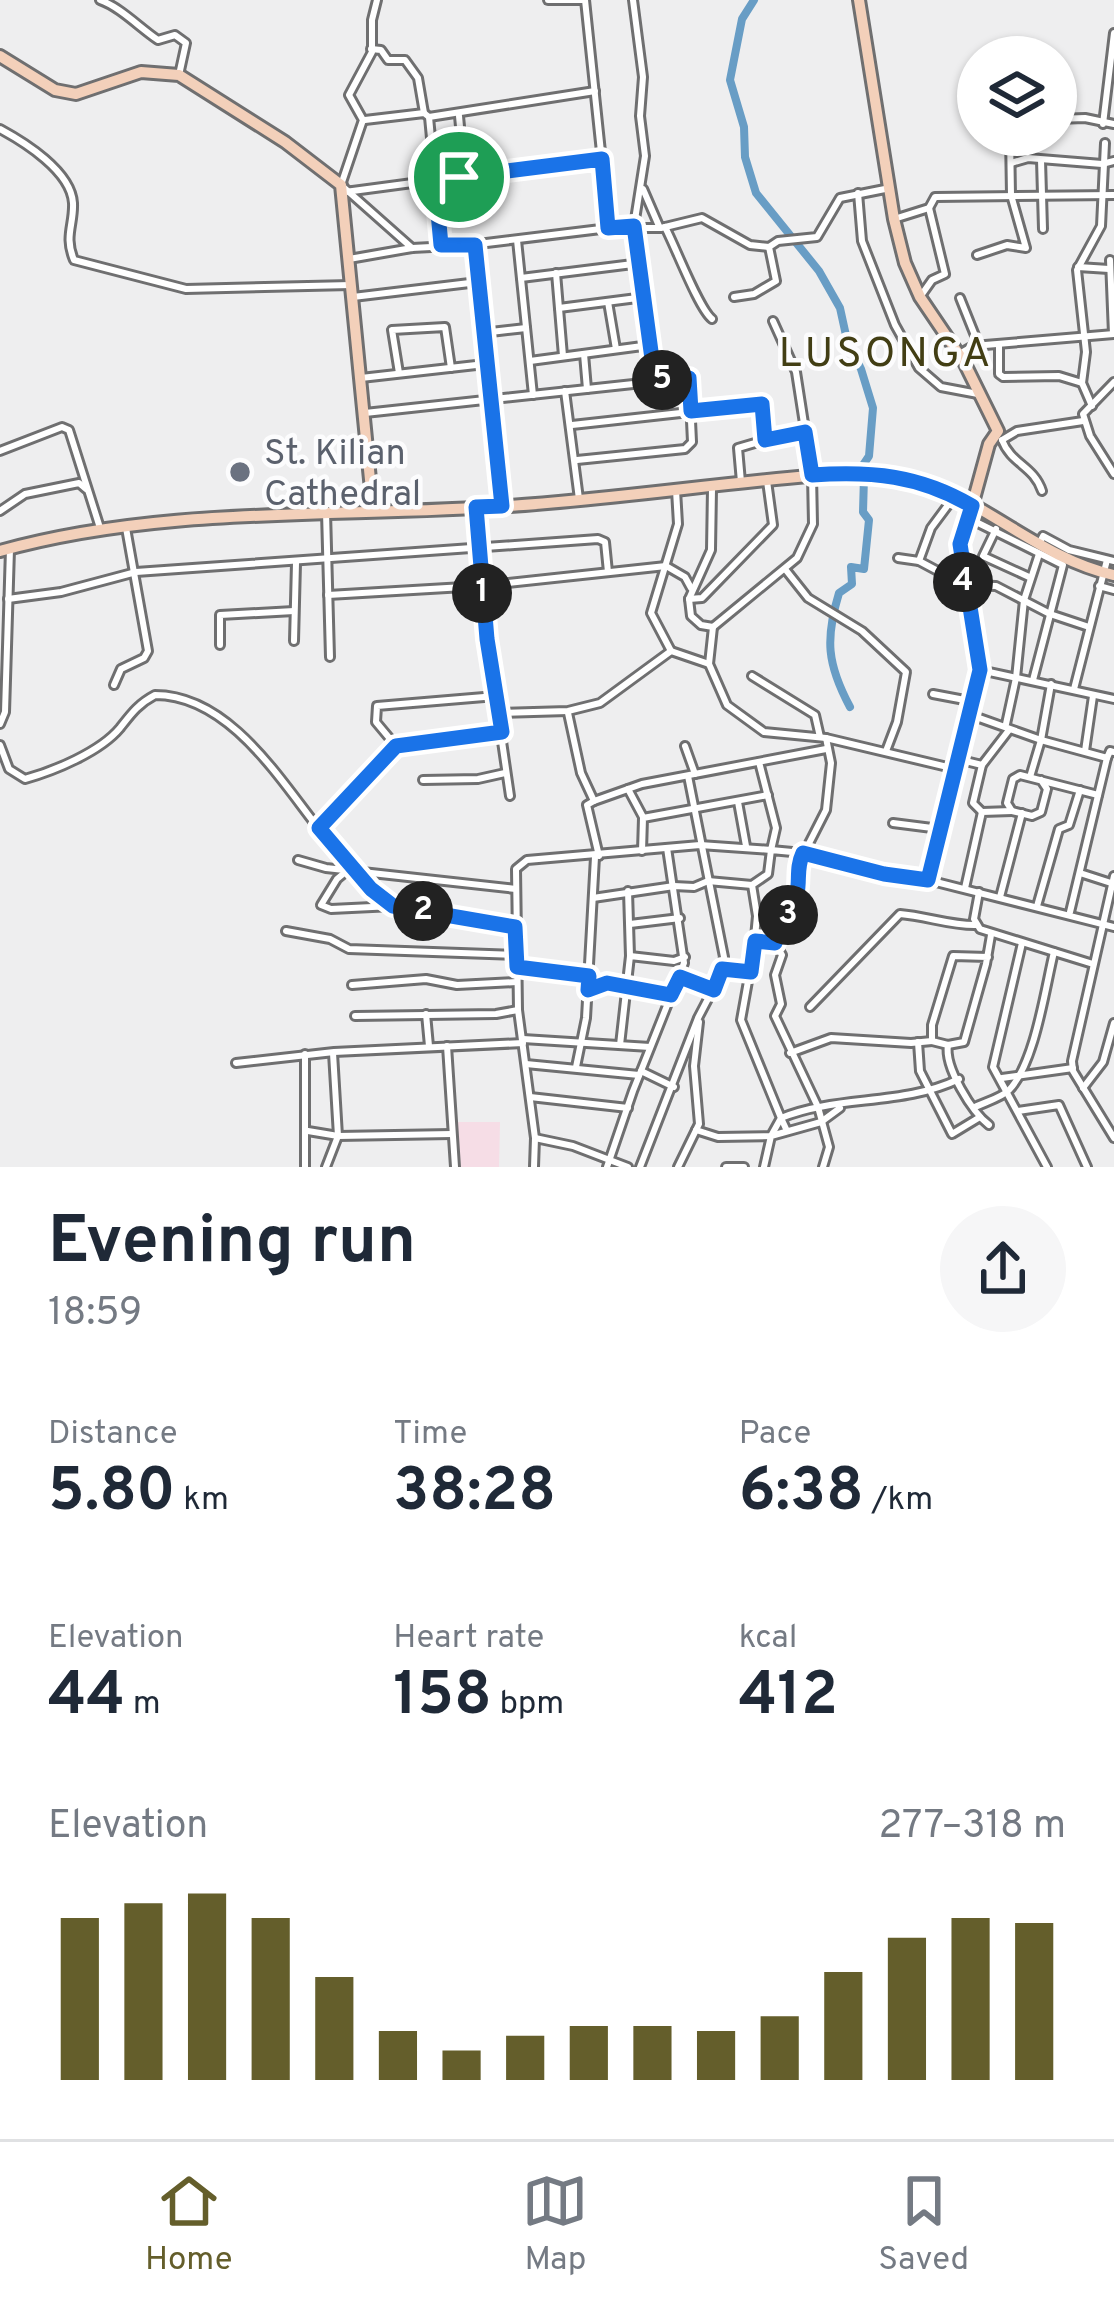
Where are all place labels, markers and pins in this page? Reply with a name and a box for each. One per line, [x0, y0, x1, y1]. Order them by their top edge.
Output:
pin [408, 126, 510, 228]
pin: 5 [632, 350, 692, 410]
place label: St. Kilian Cathedral [264, 432, 421, 519]
marker: St. Kilian Cathedral [227, 459, 253, 485]
pin: 4 [933, 552, 993, 612]
pin: 1 [452, 563, 512, 623]
pin: 2 [393, 881, 453, 941]
pin: 3 [758, 885, 818, 945]

